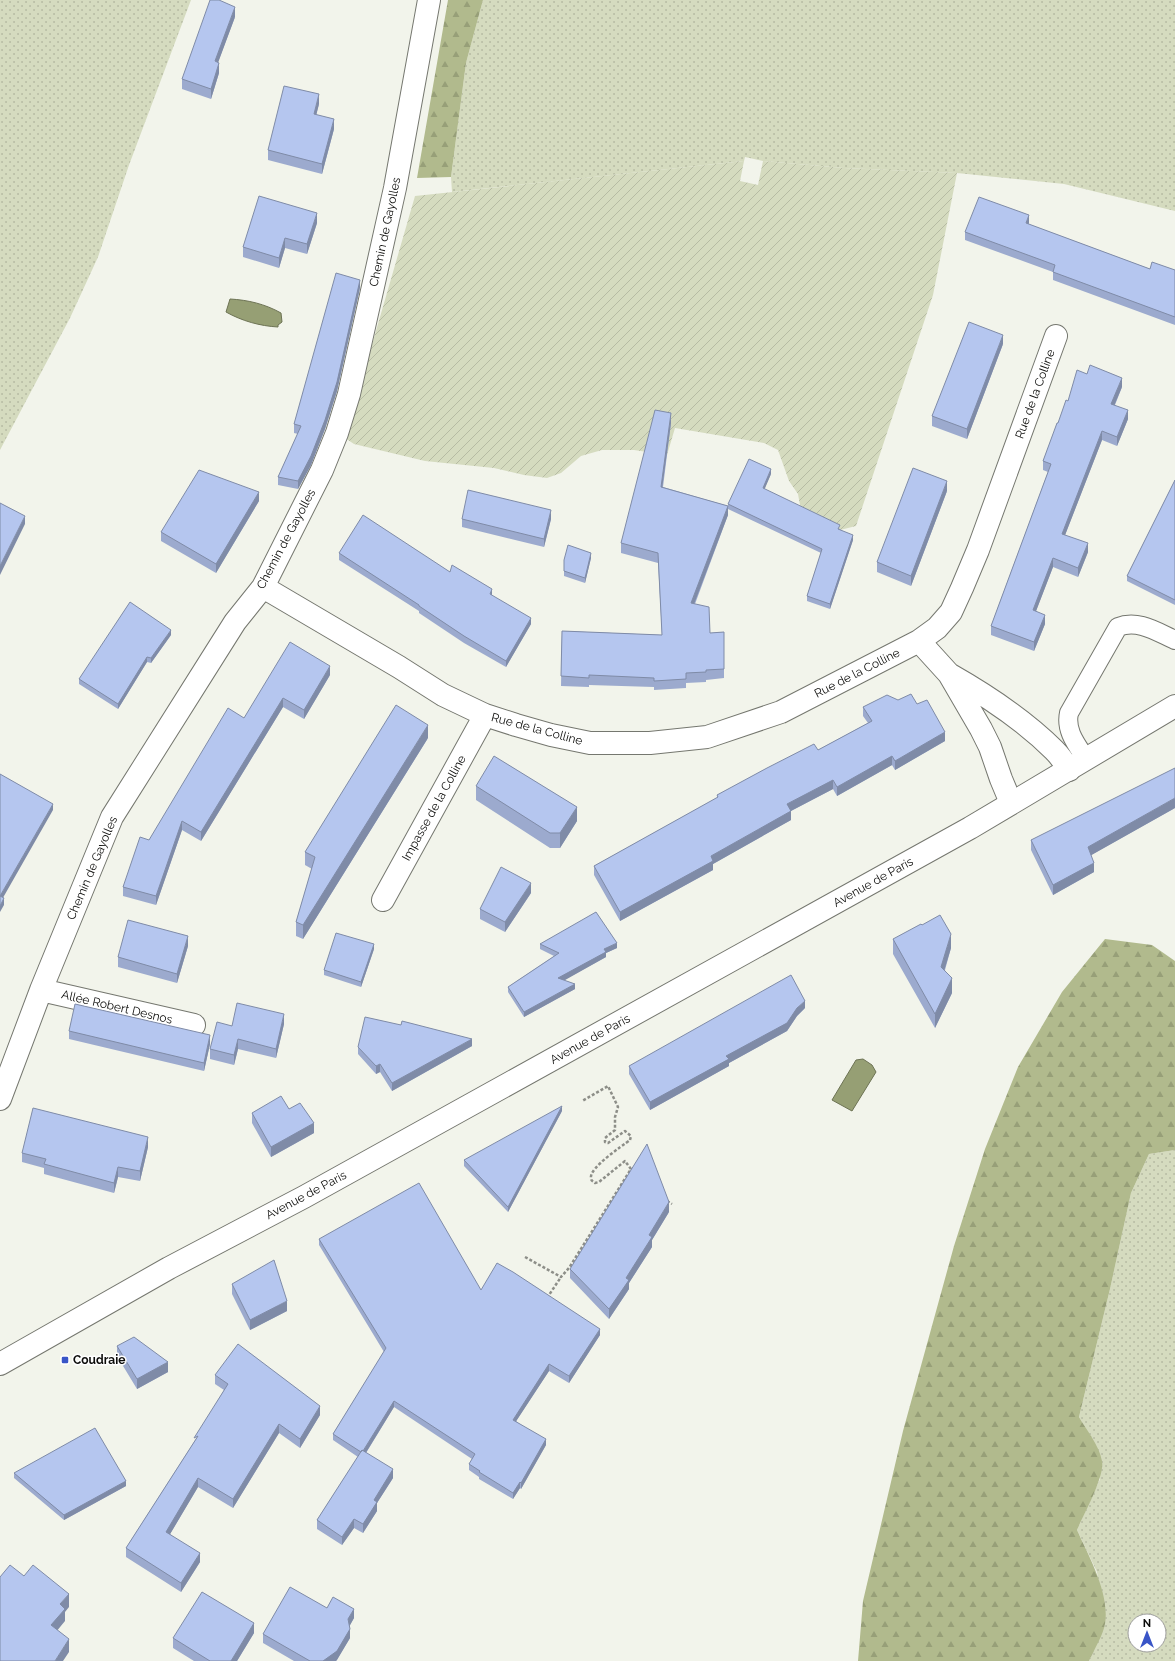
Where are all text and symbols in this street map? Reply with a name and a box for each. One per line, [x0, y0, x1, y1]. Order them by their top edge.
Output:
street label: Chemin de Gayolles [367, 176, 403, 288]
street label: Rue de la Colline [1012, 347, 1058, 441]
street label: Chemin de Gayolles [254, 486, 318, 591]
street label: Rue de la Colline [812, 645, 902, 701]
street label: Rue de la Colline [490, 710, 584, 748]
street label: Impasse de la Colline [399, 753, 469, 863]
street label: Chemin de Gayolles [64, 814, 120, 922]
street label: Avenue de Paris [831, 854, 916, 910]
street label: Allée Robert Desnos [60, 987, 174, 1027]
street label: Avenue de Paris [548, 1011, 633, 1067]
street label: Avenue de Paris [263, 1168, 349, 1222]
place label: Coudraie [73, 1353, 125, 1367]
marker: Coudraie [60, 1355, 70, 1365]
north arrow [1127, 1613, 1167, 1653]
text: N [1143, 1617, 1151, 1630]

